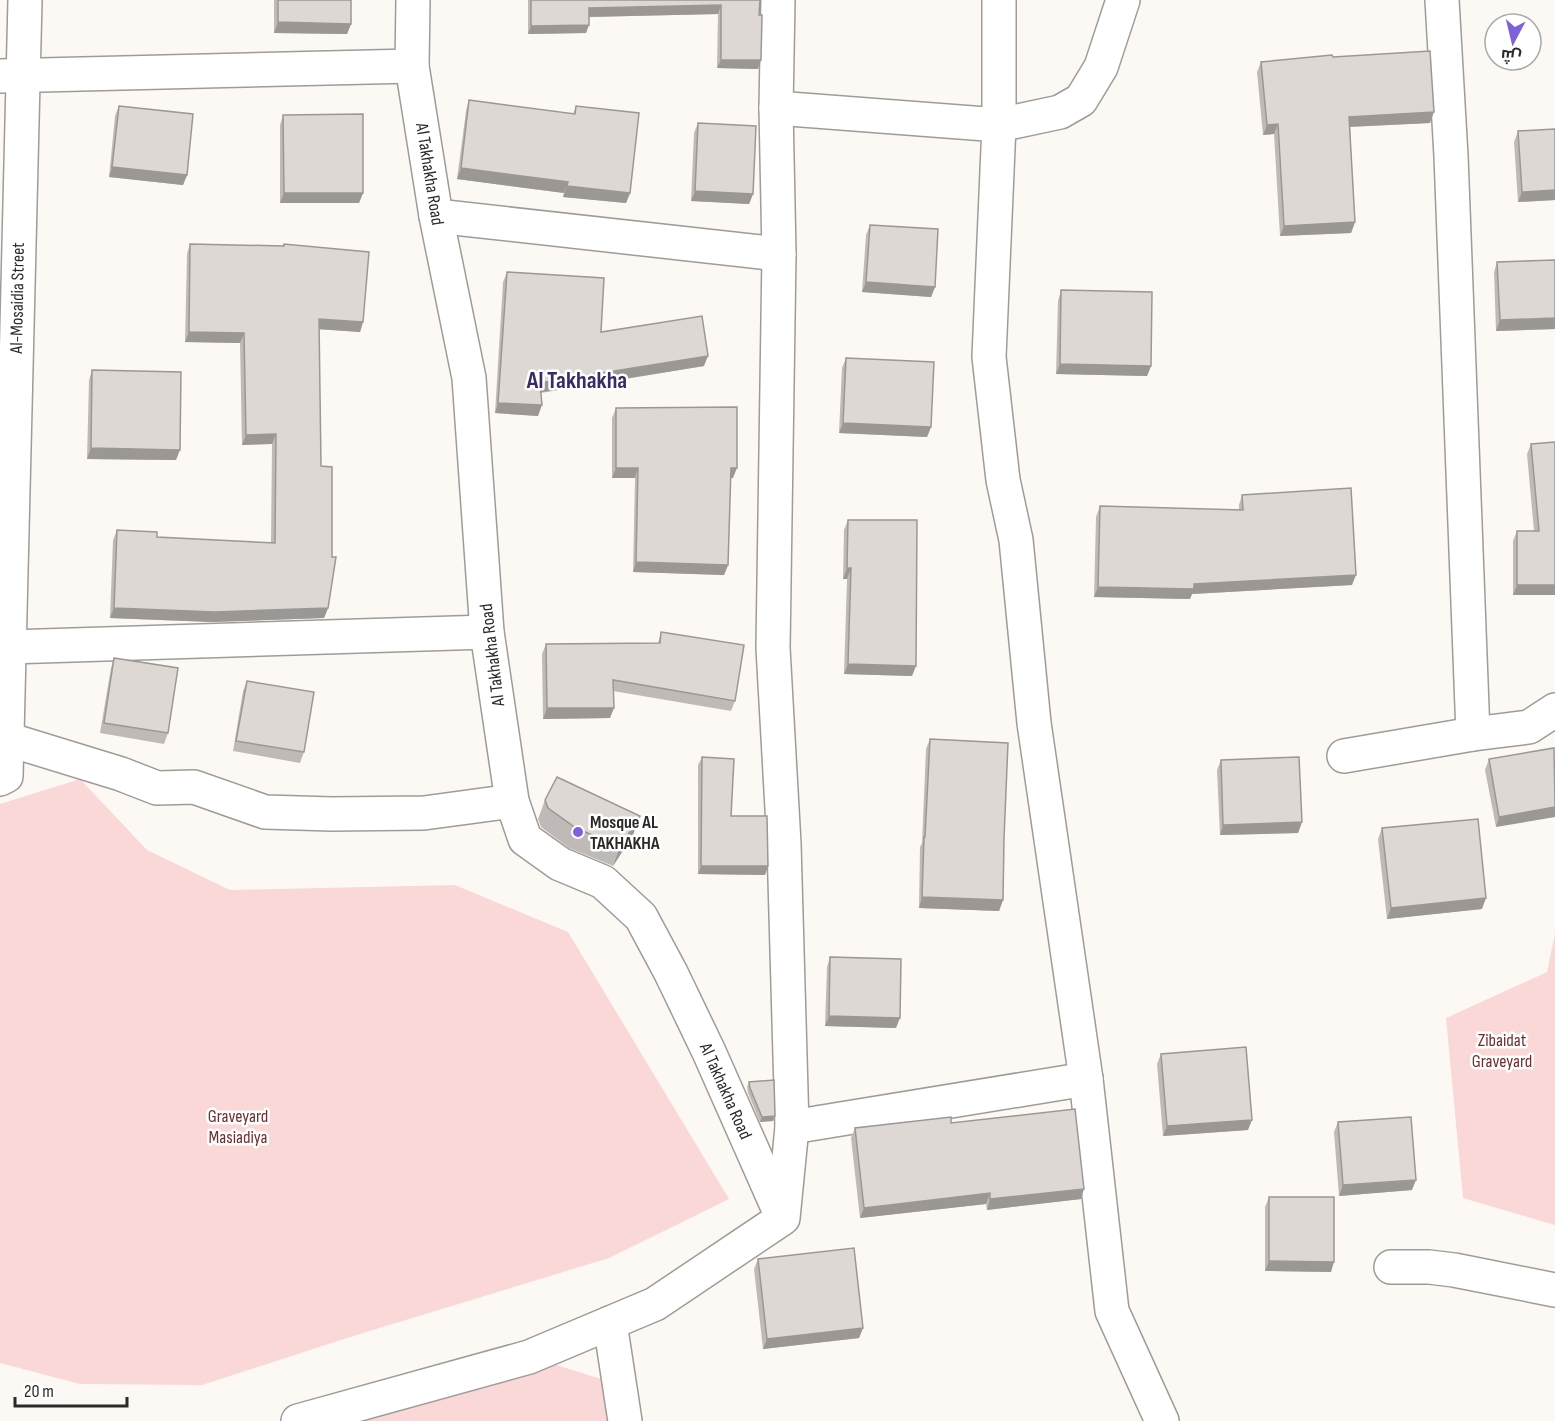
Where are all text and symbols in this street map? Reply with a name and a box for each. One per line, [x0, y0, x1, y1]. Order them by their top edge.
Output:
north arrow [1483, 12, 1543, 72]
text: ش [1500, 45, 1523, 66]
street label: Al Takhakha Road [411, 121, 448, 227]
street label: Al-Mosaidia Street [6, 242, 29, 355]
district label: Al Takhakha [526, 366, 627, 395]
street label: Al Takhakha Road [476, 603, 509, 708]
place label: Mosque AL TAKHAKHA [590, 812, 660, 854]
marker: Mosque AL TAKHAKHA [571, 825, 585, 839]
park label: Zibaidat Graveyard [1472, 1030, 1532, 1072]
street label: Al Takhakha Road [695, 1039, 756, 1143]
park label: Graveyard Masiadiya [208, 1106, 268, 1148]
scale bar [15, 1370, 128, 1408]
text: 20 m [24, 1381, 54, 1402]

